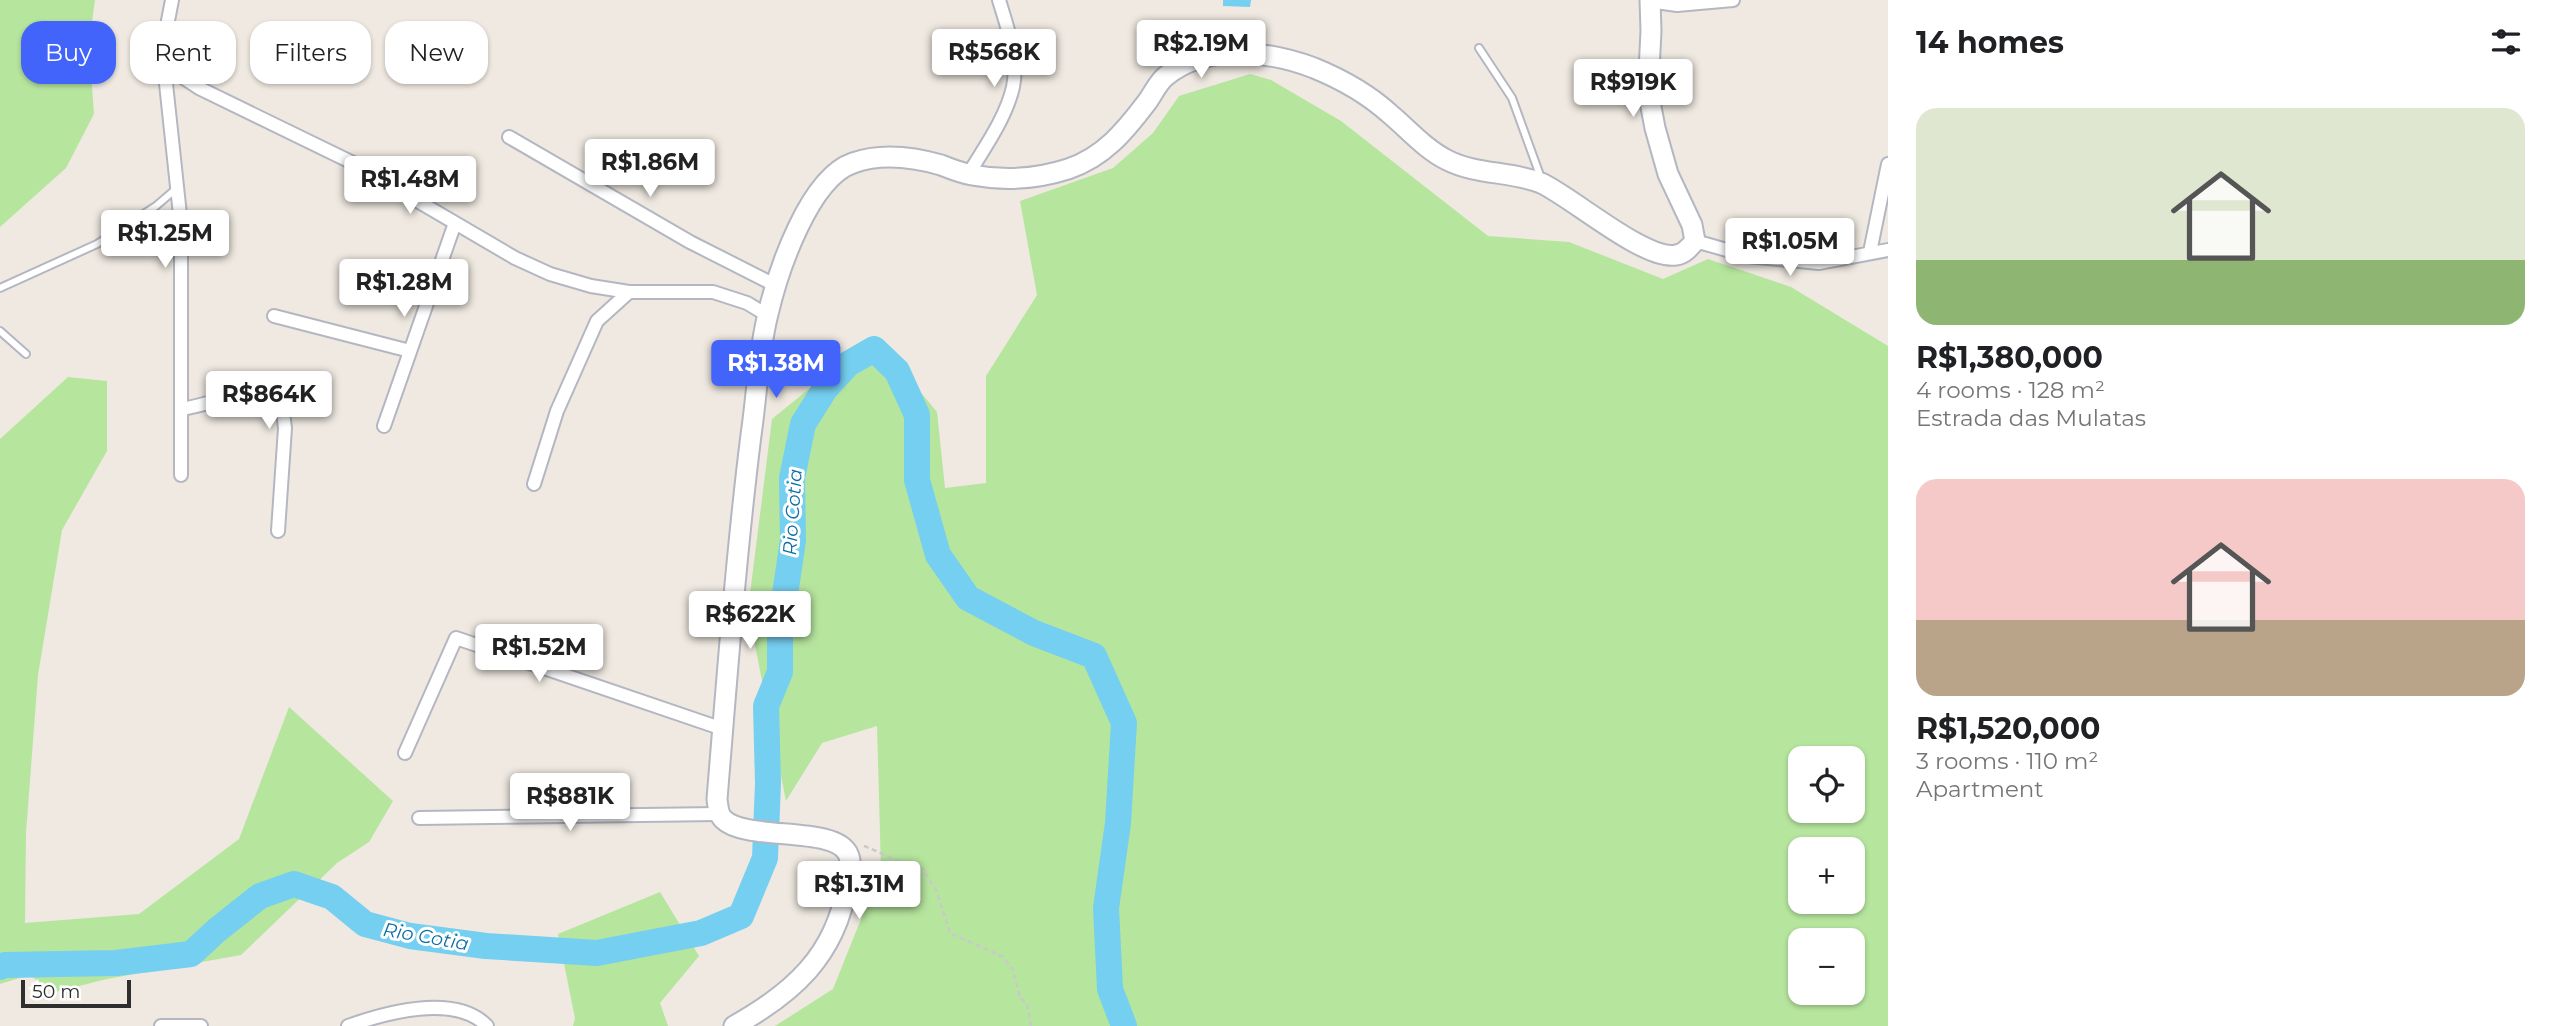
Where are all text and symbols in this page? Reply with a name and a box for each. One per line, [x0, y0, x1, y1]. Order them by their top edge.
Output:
pin: R$2.19M [1136, 20, 1266, 80]
chip: Buy [21, 21, 116, 84]
chip: Rent [130, 21, 236, 84]
chip: Filters [250, 21, 371, 84]
chip: New [385, 21, 488, 84]
icon: filters [2487, 23, 2525, 61]
text: 14 homes [1916, 24, 2064, 61]
pin: R$568K [937, 29, 1051, 89]
text: R$2.19M [1153, 29, 1249, 57]
text: R$568K [948, 38, 1040, 66]
pin: R$919K [1576, 60, 1690, 119]
text: R$919K [1590, 68, 1676, 96]
pin: R$1.86M [585, 140, 715, 199]
text: R$1.86M [601, 148, 699, 176]
icon: home [2158, 153, 2284, 279]
pin: R$1.48M [345, 156, 475, 216]
text: R$1.48M [360, 165, 460, 193]
pin: R$1.25M [100, 210, 230, 270]
pin: R$1.05M [1725, 218, 1855, 278]
text: R$1.25M [117, 219, 213, 247]
text: R$1.05M [1741, 227, 1839, 255]
pin: R$1.28M [339, 260, 469, 319]
text: R$1.28M [355, 268, 453, 296]
text: R$1,380,000 [1916, 339, 2103, 376]
pin: R$1.38M [711, 340, 841, 400]
text: R$1.38M [727, 349, 825, 377]
pin: R$864K [212, 372, 326, 431]
text: 4 rooms · 128 m² [1916, 376, 2105, 404]
text: R$864K [222, 380, 316, 408]
text: Estrada das Mulatas [1916, 404, 2146, 432]
water label: Rio Cotia [778, 468, 807, 556]
icon: home [2158, 524, 2284, 650]
pin: R$622K [693, 592, 807, 651]
text: R$622K [705, 600, 795, 628]
pin: R$1.52M [474, 624, 604, 684]
text: R$1.52M [491, 633, 587, 661]
text: R$1,520,000 [1916, 710, 2100, 747]
map controls [1788, 746, 1865, 1005]
button: locate [1788, 746, 1865, 823]
text: 3 rooms · 110 m² [1916, 747, 2098, 775]
pin: R$881K [513, 774, 627, 833]
text: Apartment [1916, 775, 2044, 803]
text: R$881K [526, 782, 614, 810]
button: + [1788, 837, 1865, 914]
pin: R$1.31M [794, 862, 924, 921]
text: R$1.31M [813, 870, 905, 898]
water label: Rio Cotia [381, 918, 471, 955]
button: − [1788, 928, 1865, 1005]
scale bar [21, 977, 131, 1009]
text: 50 m [32, 980, 80, 1003]

